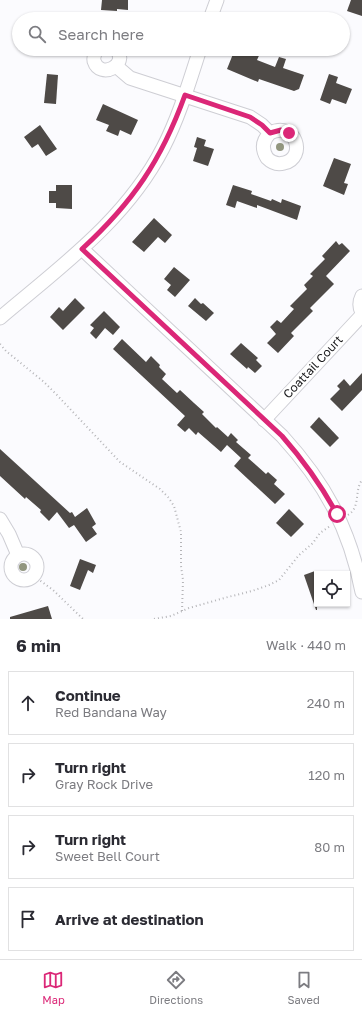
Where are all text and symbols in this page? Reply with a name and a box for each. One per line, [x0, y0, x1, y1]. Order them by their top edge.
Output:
search box [12, 12, 350, 56]
icon: search [26, 23, 48, 45]
text: Search here [58, 25, 144, 43]
route end [280, 124, 298, 142]
street label: Coattail Court [280, 332, 346, 401]
route start [328, 505, 346, 523]
map controls [314, 571, 350, 607]
button: locate [314, 571, 350, 607]
text: 6 min [16, 635, 61, 656]
text: Walk · 440 m [266, 637, 346, 653]
text: Continue [55, 686, 121, 704]
icon: ahead [17, 692, 39, 714]
text: 240 m [307, 695, 345, 711]
text: Red Bandana Way [55, 704, 167, 720]
text: Turn right [55, 758, 126, 776]
icon: right [17, 764, 39, 786]
text: 120 m [308, 767, 345, 783]
text: Gray Rock Drive [55, 776, 153, 792]
text: Turn right [55, 830, 126, 848]
icon: right [17, 836, 39, 858]
text: 80 m [314, 839, 345, 855]
text: Sweet Bell Court [55, 848, 160, 864]
icon: arrive [17, 908, 39, 930]
text: Arrive at destination [55, 910, 204, 928]
tab: Map [42, 969, 65, 1006]
tab: Directions [149, 969, 203, 1006]
tab: Saved [288, 969, 320, 1006]

